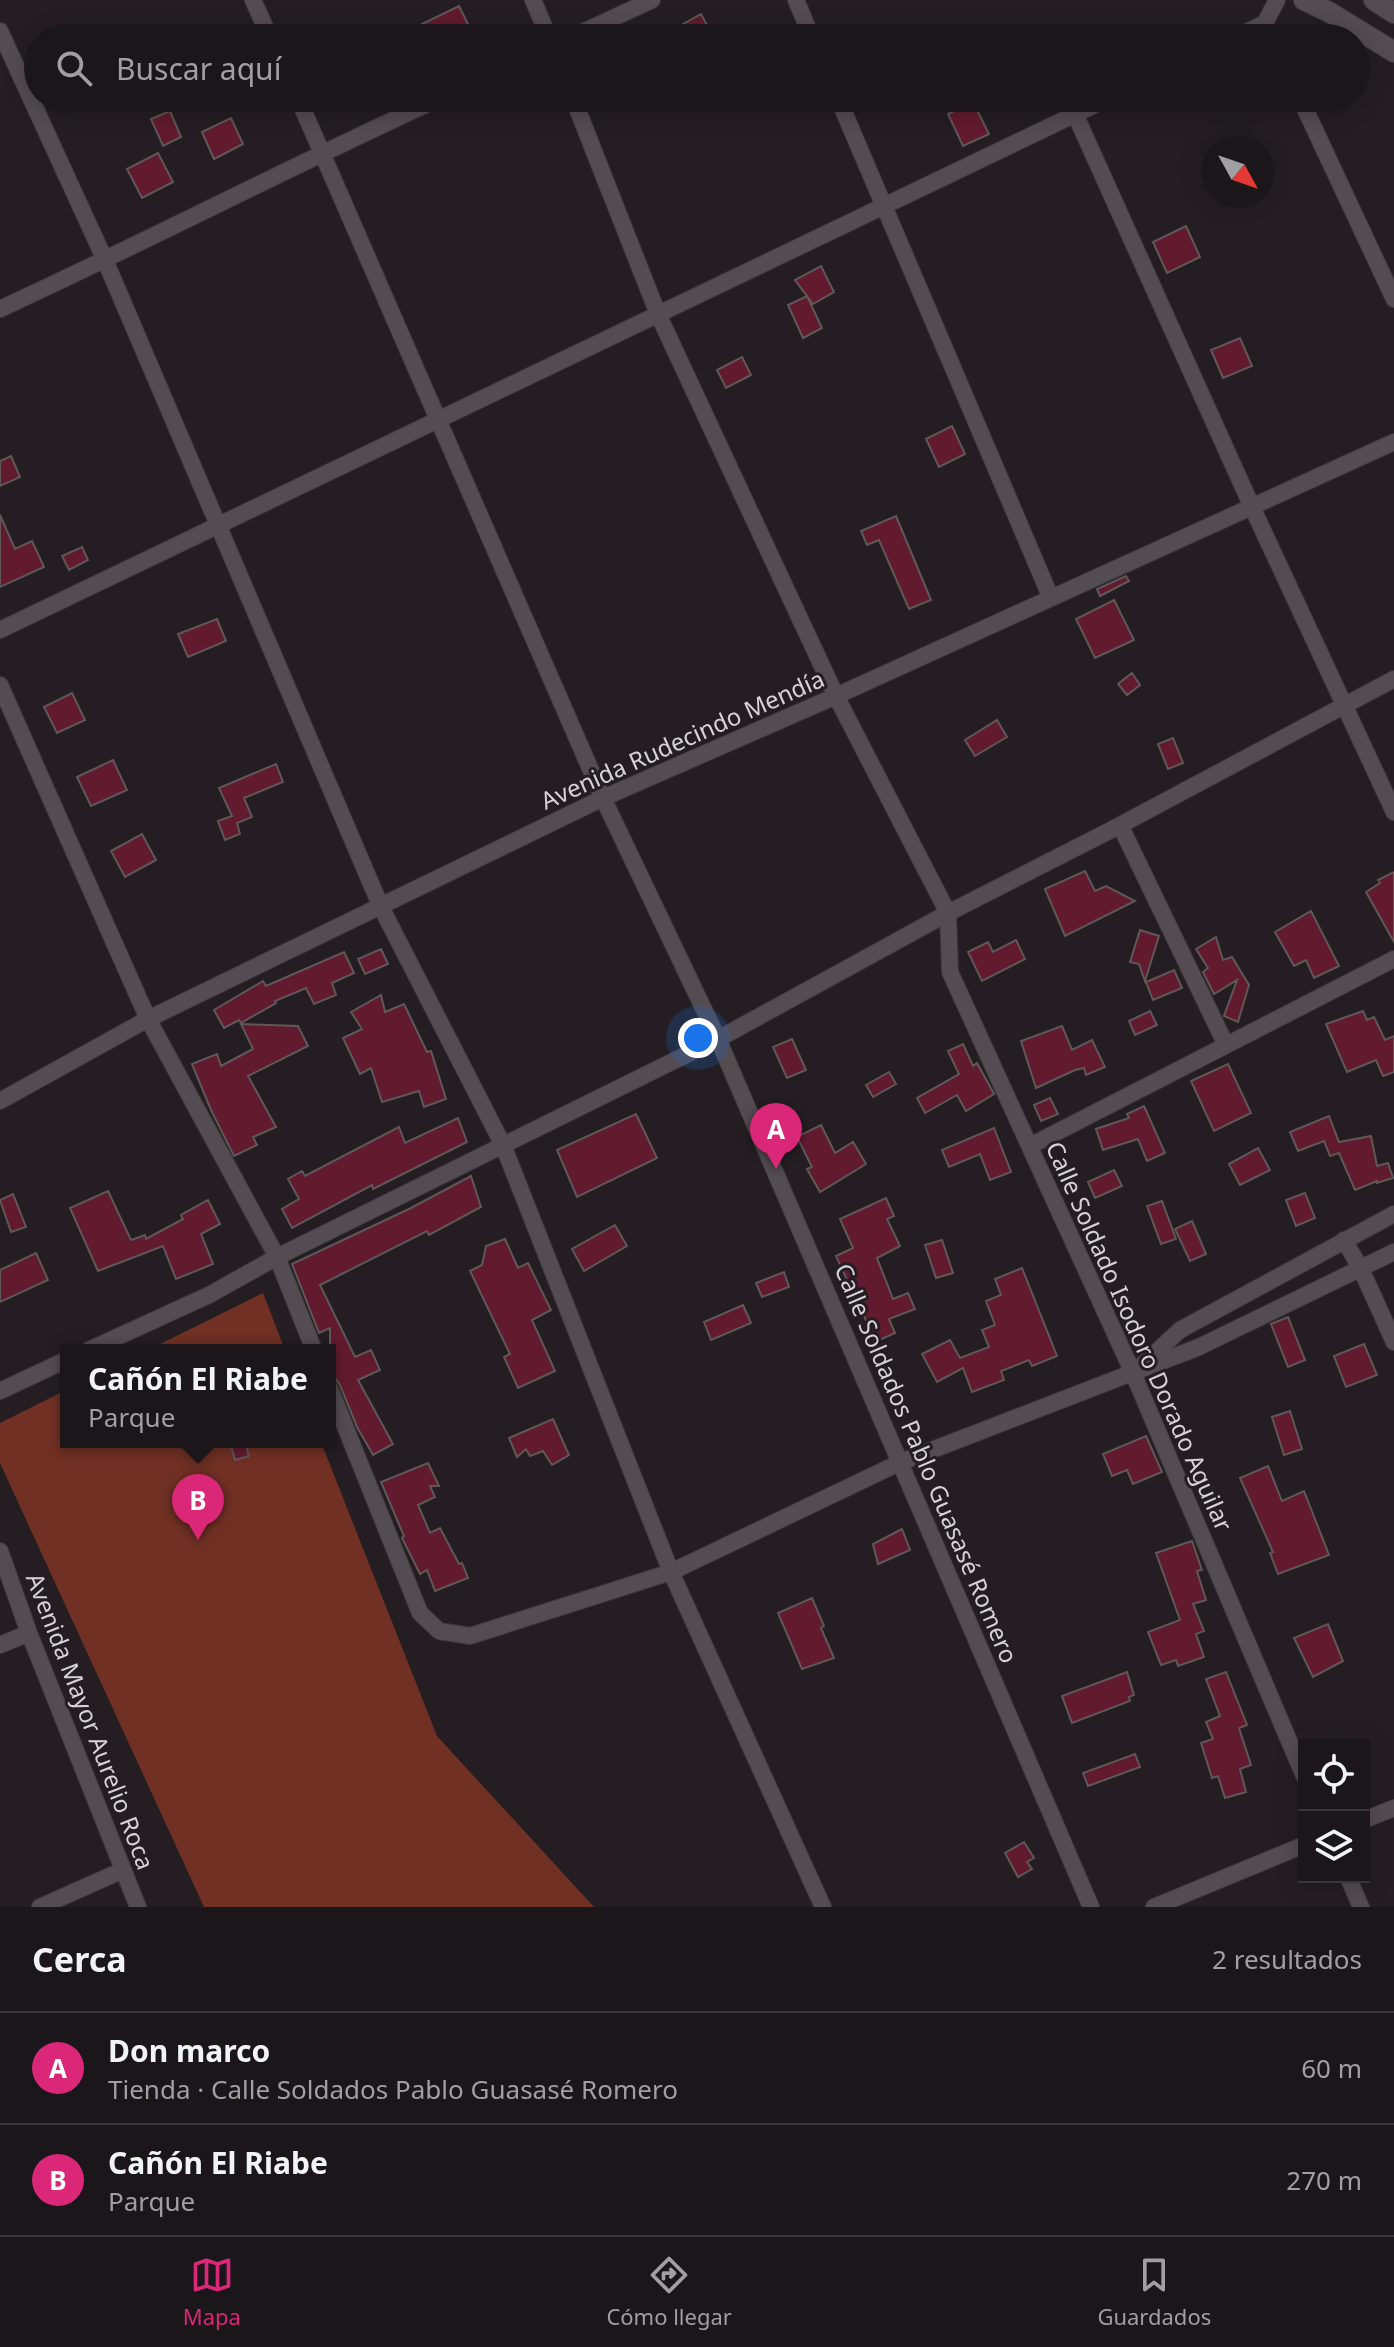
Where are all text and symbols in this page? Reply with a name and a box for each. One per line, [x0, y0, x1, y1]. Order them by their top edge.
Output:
search box [24, 24, 1370, 112]
icon: search [52, 46, 96, 90]
text: Buscar aquí [116, 48, 281, 89]
north arrow [1202, 136, 1274, 208]
street label: Avenida Rudecindo Mendía [535, 661, 829, 817]
your location [678, 1018, 718, 1058]
pin: A [750, 1103, 802, 1169]
street label: Calle Soldado Isodoro Dorado Aguilar [1039, 1136, 1241, 1536]
street label: Calle Soldados Pablo Guasasé Romero [828, 1258, 1026, 1668]
popup [60, 1344, 336, 1448]
text: Cañón El Riabe [88, 1358, 308, 1399]
text: Parque [88, 1399, 175, 1435]
pin: B [172, 1474, 224, 1540]
street label: Avenida Mayor Aurelio Roca [19, 1568, 163, 1874]
map controls [1298, 1739, 1370, 1883]
button: locate [1298, 1739, 1370, 1811]
button: layers [1298, 1811, 1370, 1883]
text: Cerca [32, 1936, 127, 1982]
text: 2 resultados [1212, 1941, 1362, 1977]
text: Don marco [108, 2030, 270, 2071]
text: A [49, 2050, 67, 2086]
text: 60 m [1301, 2050, 1362, 2086]
text: Tienda · Calle Soldados Pablo Guasasé Romero [108, 2071, 678, 2107]
text: Cañón El Riabe [108, 2142, 328, 2183]
text: B [49, 2162, 67, 2198]
text: 270 m [1286, 2162, 1362, 2198]
text: Parque [108, 2183, 195, 2219]
tab: Mapa [183, 2253, 241, 2331]
tab: Cómo llegar [606, 2253, 732, 2331]
tab: Guardados [1097, 2253, 1211, 2331]

